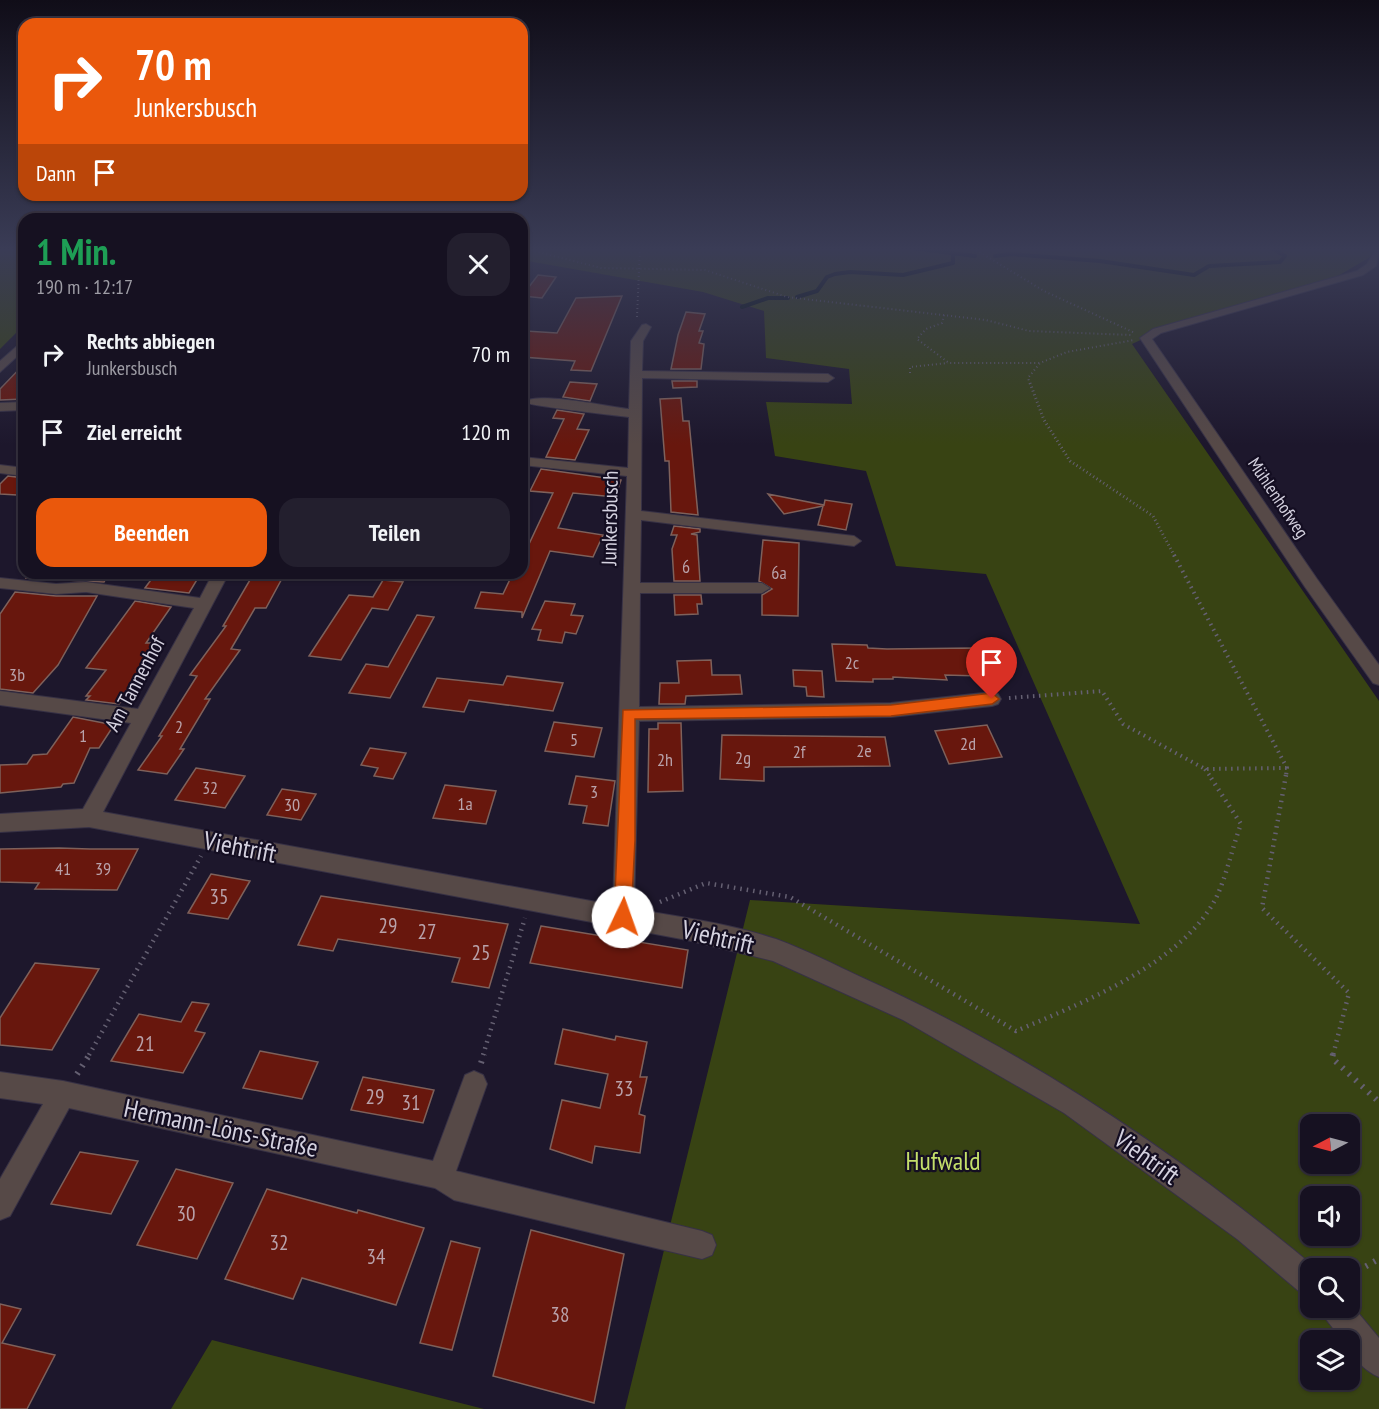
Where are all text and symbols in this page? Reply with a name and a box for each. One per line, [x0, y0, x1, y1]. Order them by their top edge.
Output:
text: 70 m [135, 37, 212, 92]
icon: right [36, 42, 114, 120]
text: Junkersbusch [135, 90, 257, 124]
icon: arrive [88, 156, 121, 189]
text: Dann [36, 159, 76, 187]
text: 1 Min. [36, 228, 116, 275]
button: close [447, 233, 510, 296]
text: 190 m · 12:17 [36, 274, 133, 300]
text: Rechts abbiegen [87, 327, 215, 355]
icon: right [36, 338, 69, 371]
text: 70 m [471, 340, 510, 368]
text: Junkersbusch [87, 355, 177, 381]
icon: arrive [36, 416, 69, 449]
text: Ziel erreicht [87, 418, 182, 446]
text: 120 m [461, 418, 510, 446]
street label: Mühlenhofweg [1243, 453, 1314, 542]
street label: Junkersbusch [595, 470, 624, 567]
button: Beenden [36, 498, 267, 567]
button: Teilen [279, 498, 510, 567]
house number: 6 [682, 555, 690, 578]
house number: 6a [771, 561, 787, 584]
street label: Am Tannenhof [98, 631, 171, 736]
pin [966, 637, 1017, 699]
icon: arrive [975, 646, 1008, 679]
house number: 2c [845, 651, 860, 674]
house number: 3b [9, 663, 25, 686]
house number: 2 [175, 715, 183, 738]
house number: 1 [79, 724, 87, 747]
house number: 5 [570, 728, 578, 751]
house number: 2d [960, 732, 976, 755]
house number: 2e [856, 739, 872, 762]
house number: 2f [793, 740, 807, 763]
house number: 2g [735, 746, 751, 769]
house number: 2h [657, 748, 673, 771]
house number: 32 [202, 776, 218, 799]
house number: 3 [590, 780, 598, 803]
house number: 1a [457, 792, 473, 815]
house number: 30 [284, 793, 300, 816]
street label: Viehtrift [200, 823, 279, 870]
house number: 41 [55, 857, 71, 880]
house number: 39 [95, 857, 111, 880]
house number: 35 [210, 883, 228, 910]
position arrow [591, 885, 655, 949]
house number: 29 [379, 912, 397, 939]
street label: Viehtrift [678, 912, 758, 961]
house number: 27 [418, 918, 436, 945]
house number: 25 [472, 939, 490, 966]
house number: 21 [136, 1030, 154, 1057]
house number: 33 [615, 1075, 633, 1102]
house number: 29 [366, 1083, 384, 1110]
house number: 31 [402, 1089, 420, 1116]
street label: Hermann-Löns-Straße [121, 1091, 321, 1164]
north arrow [1300, 1114, 1360, 1174]
map controls [1300, 1114, 1360, 1390]
street label: Viehtrift [1107, 1121, 1187, 1191]
park label: Hufwald [906, 1144, 980, 1177]
button: sound [1300, 1186, 1360, 1246]
house number: 30 [177, 1200, 195, 1227]
house number: 32 [270, 1229, 288, 1256]
house number: 34 [367, 1243, 386, 1270]
button: search [1300, 1258, 1360, 1318]
house number: 38 [551, 1301, 569, 1328]
button: layers [1300, 1330, 1360, 1390]

